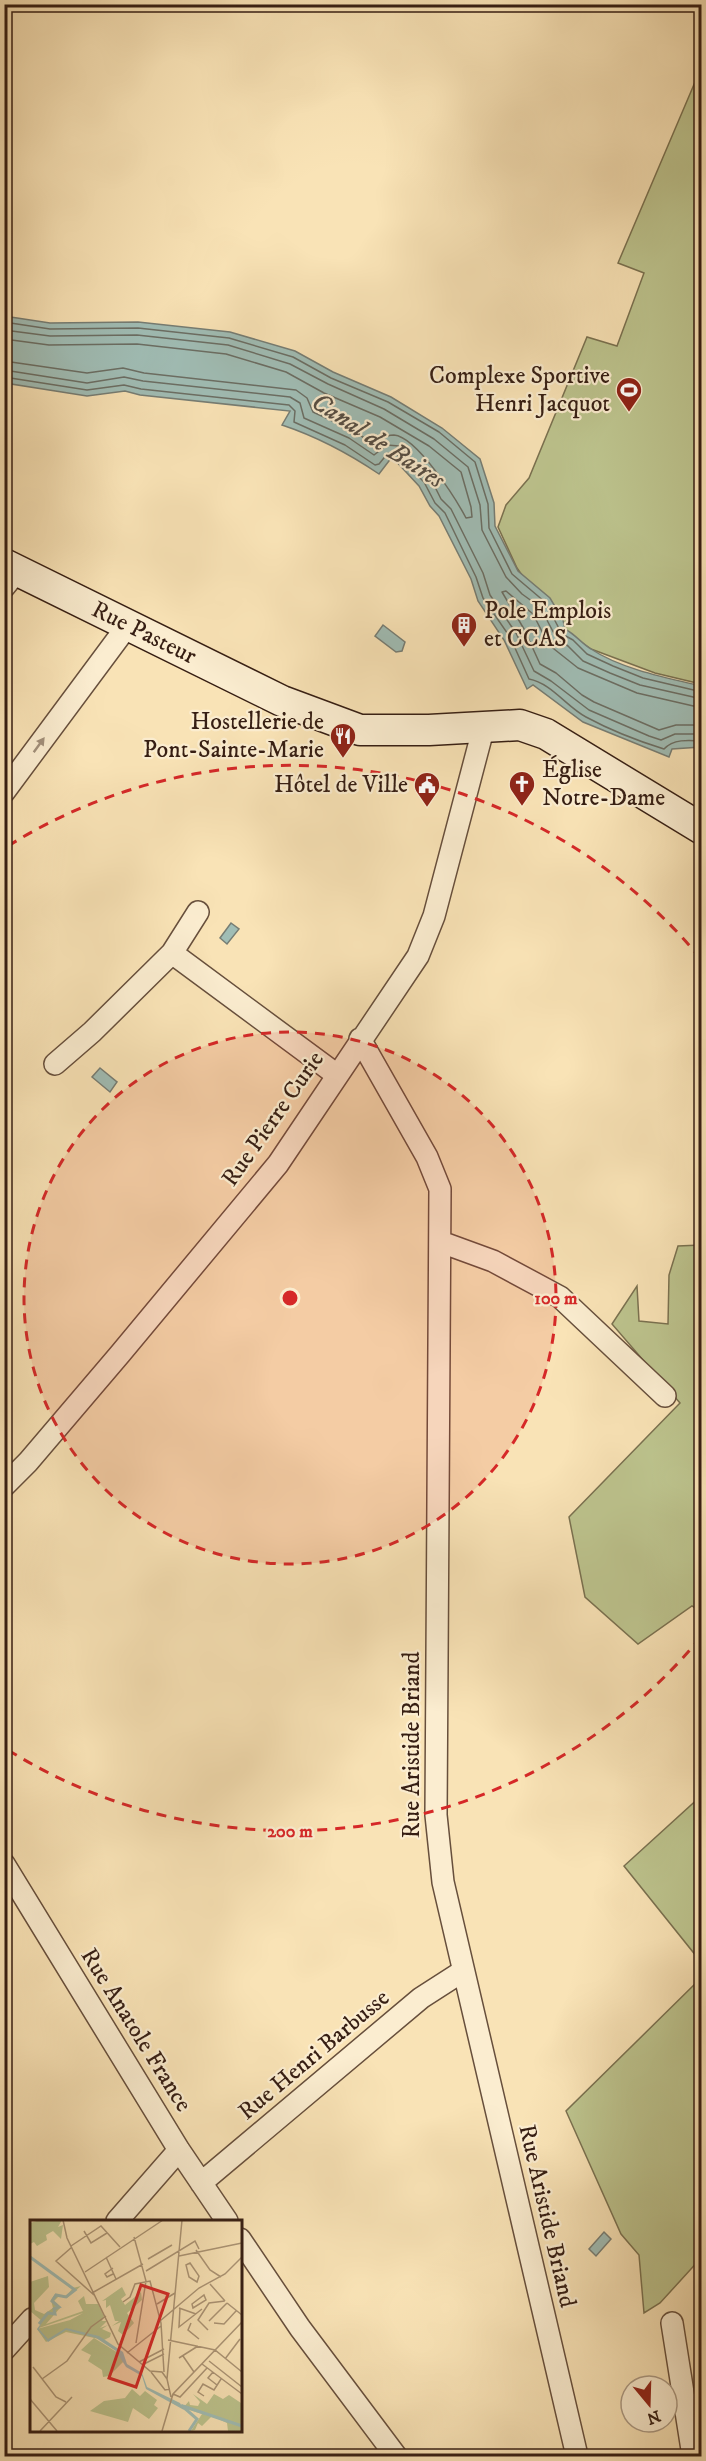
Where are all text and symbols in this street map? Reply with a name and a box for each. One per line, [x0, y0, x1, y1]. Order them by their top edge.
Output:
place label: Complexe Sportive Henri Jacquot [429, 361, 610, 419]
sports icon: Complexe Sportive Henri Jacquot [614, 375, 644, 413]
water label: Canal de Baires [305, 386, 452, 497]
street label: Rue Pasteur [87, 595, 201, 671]
place label: Pole Emplois et CCAS [484, 596, 611, 654]
building icon: Pole Emplois et CCAS [449, 610, 479, 648]
place label: Hostellerie de Pont-Sainte-Marie [143, 707, 324, 765]
restaurant icon: Hostellerie de Pont-Sainte-Marie [328, 721, 358, 759]
one-way arrow [33, 737, 45, 752]
place label: Église Notre-Dame [542, 755, 665, 813]
church icon: Église Notre-Dame [507, 769, 537, 807]
place label: Hôtel de Ville [274, 770, 408, 800]
public building icon: Hôtel de Ville [412, 770, 442, 808]
street label: Rue Pierre Curie [215, 1046, 331, 1192]
centre of rings [280, 1288, 300, 1308]
text: 100 m [534, 1288, 578, 1310]
street label: Rue Aristide Briand [397, 1652, 427, 1838]
text: 200 m [267, 1821, 313, 1843]
street label: Rue Anatole France [74, 1943, 198, 2118]
street label: Rue Henri Barbusse [232, 1983, 396, 2127]
street label: Rue Aristide Briand [511, 2122, 583, 2310]
inset map [30, 2220, 242, 2431]
north arrow [619, 2374, 679, 2434]
text: N [644, 2406, 663, 2429]

